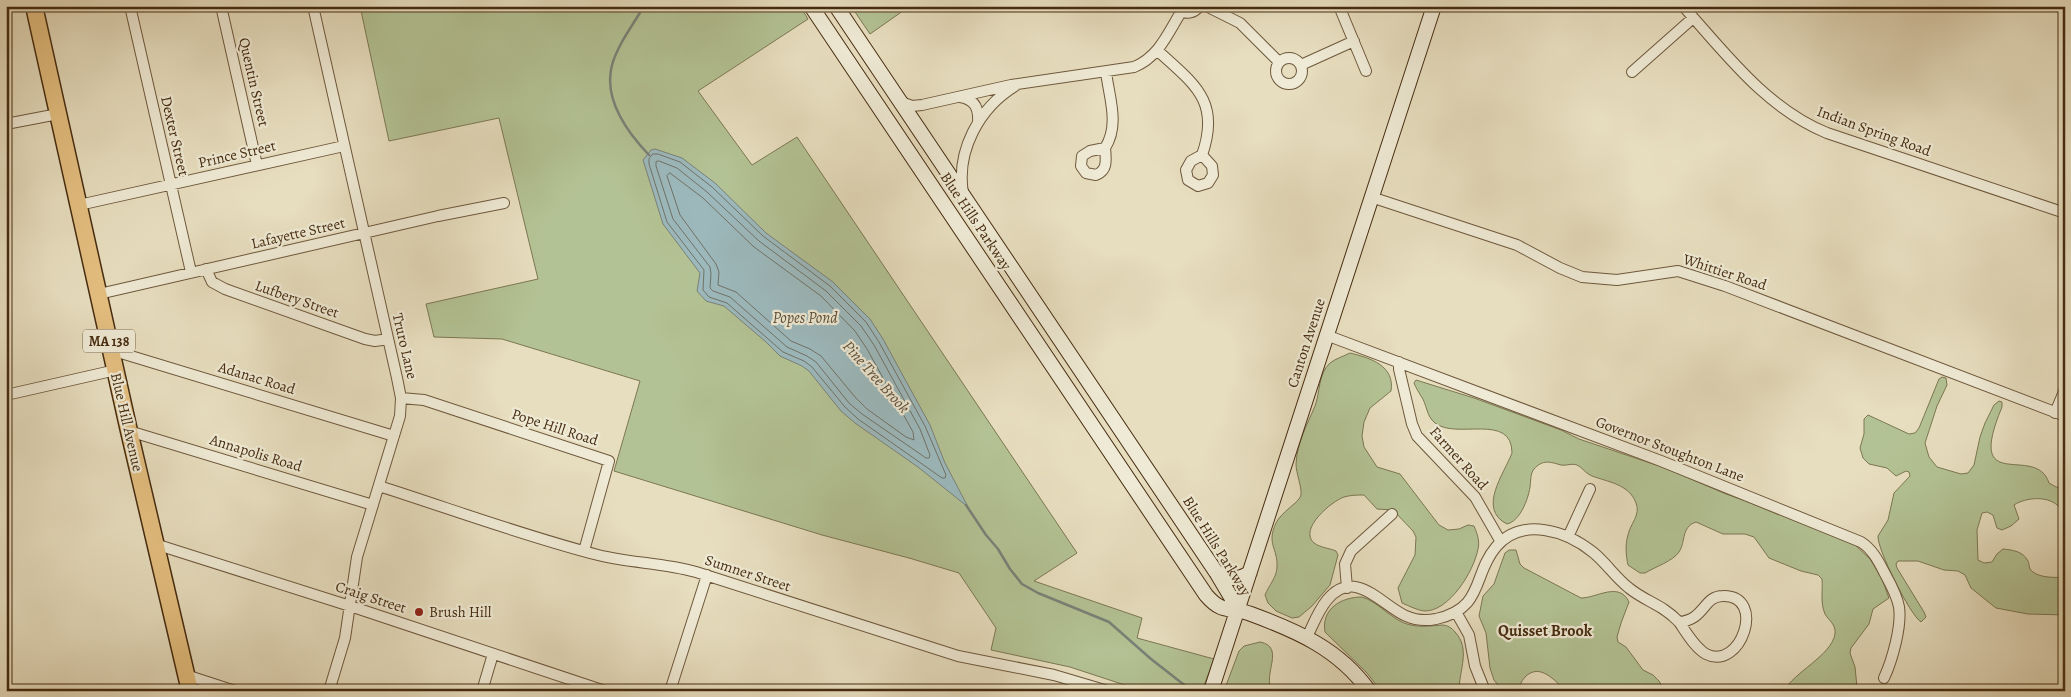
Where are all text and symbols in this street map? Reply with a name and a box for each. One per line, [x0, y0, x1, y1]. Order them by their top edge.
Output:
street label: Quentin Street [234, 36, 274, 129]
street label: Dexter Street [156, 94, 194, 178]
street label: Indian Spring Road [1814, 101, 1935, 161]
street label: Prince Street [196, 135, 278, 173]
street label: Blue Hills Parkway [936, 168, 1016, 274]
street label: Lafayette Street [249, 212, 347, 254]
street label: Whittier Road [1680, 249, 1770, 295]
street label: Lufbery Street [252, 275, 342, 323]
street label: Canton Avenue [1282, 295, 1330, 390]
water label: Popes Pond [772, 307, 838, 329]
street label: Truro Lane [388, 311, 422, 381]
road number: MA 138 [83, 330, 135, 352]
water label: Pine Tree Brook [837, 336, 915, 418]
street label: Adanac Road [215, 357, 299, 399]
street label: Blue Hill Avenue [106, 371, 148, 474]
street label: Pope Hill Road [509, 404, 602, 451]
street label: Governor Stoughton Lane [1593, 411, 1747, 487]
street label: Farmer Road [1425, 422, 1493, 495]
street label: Annapolis Road [207, 429, 305, 477]
street label: Blue Hills Parkway [1178, 492, 1256, 600]
street label: Sumner Street [703, 550, 793, 596]
street label: Craig Street [333, 576, 409, 618]
place label: Brush Hill [429, 602, 492, 622]
marker: Brush Hill [413, 606, 425, 618]
district label: Quisset Brook [1498, 620, 1593, 642]

